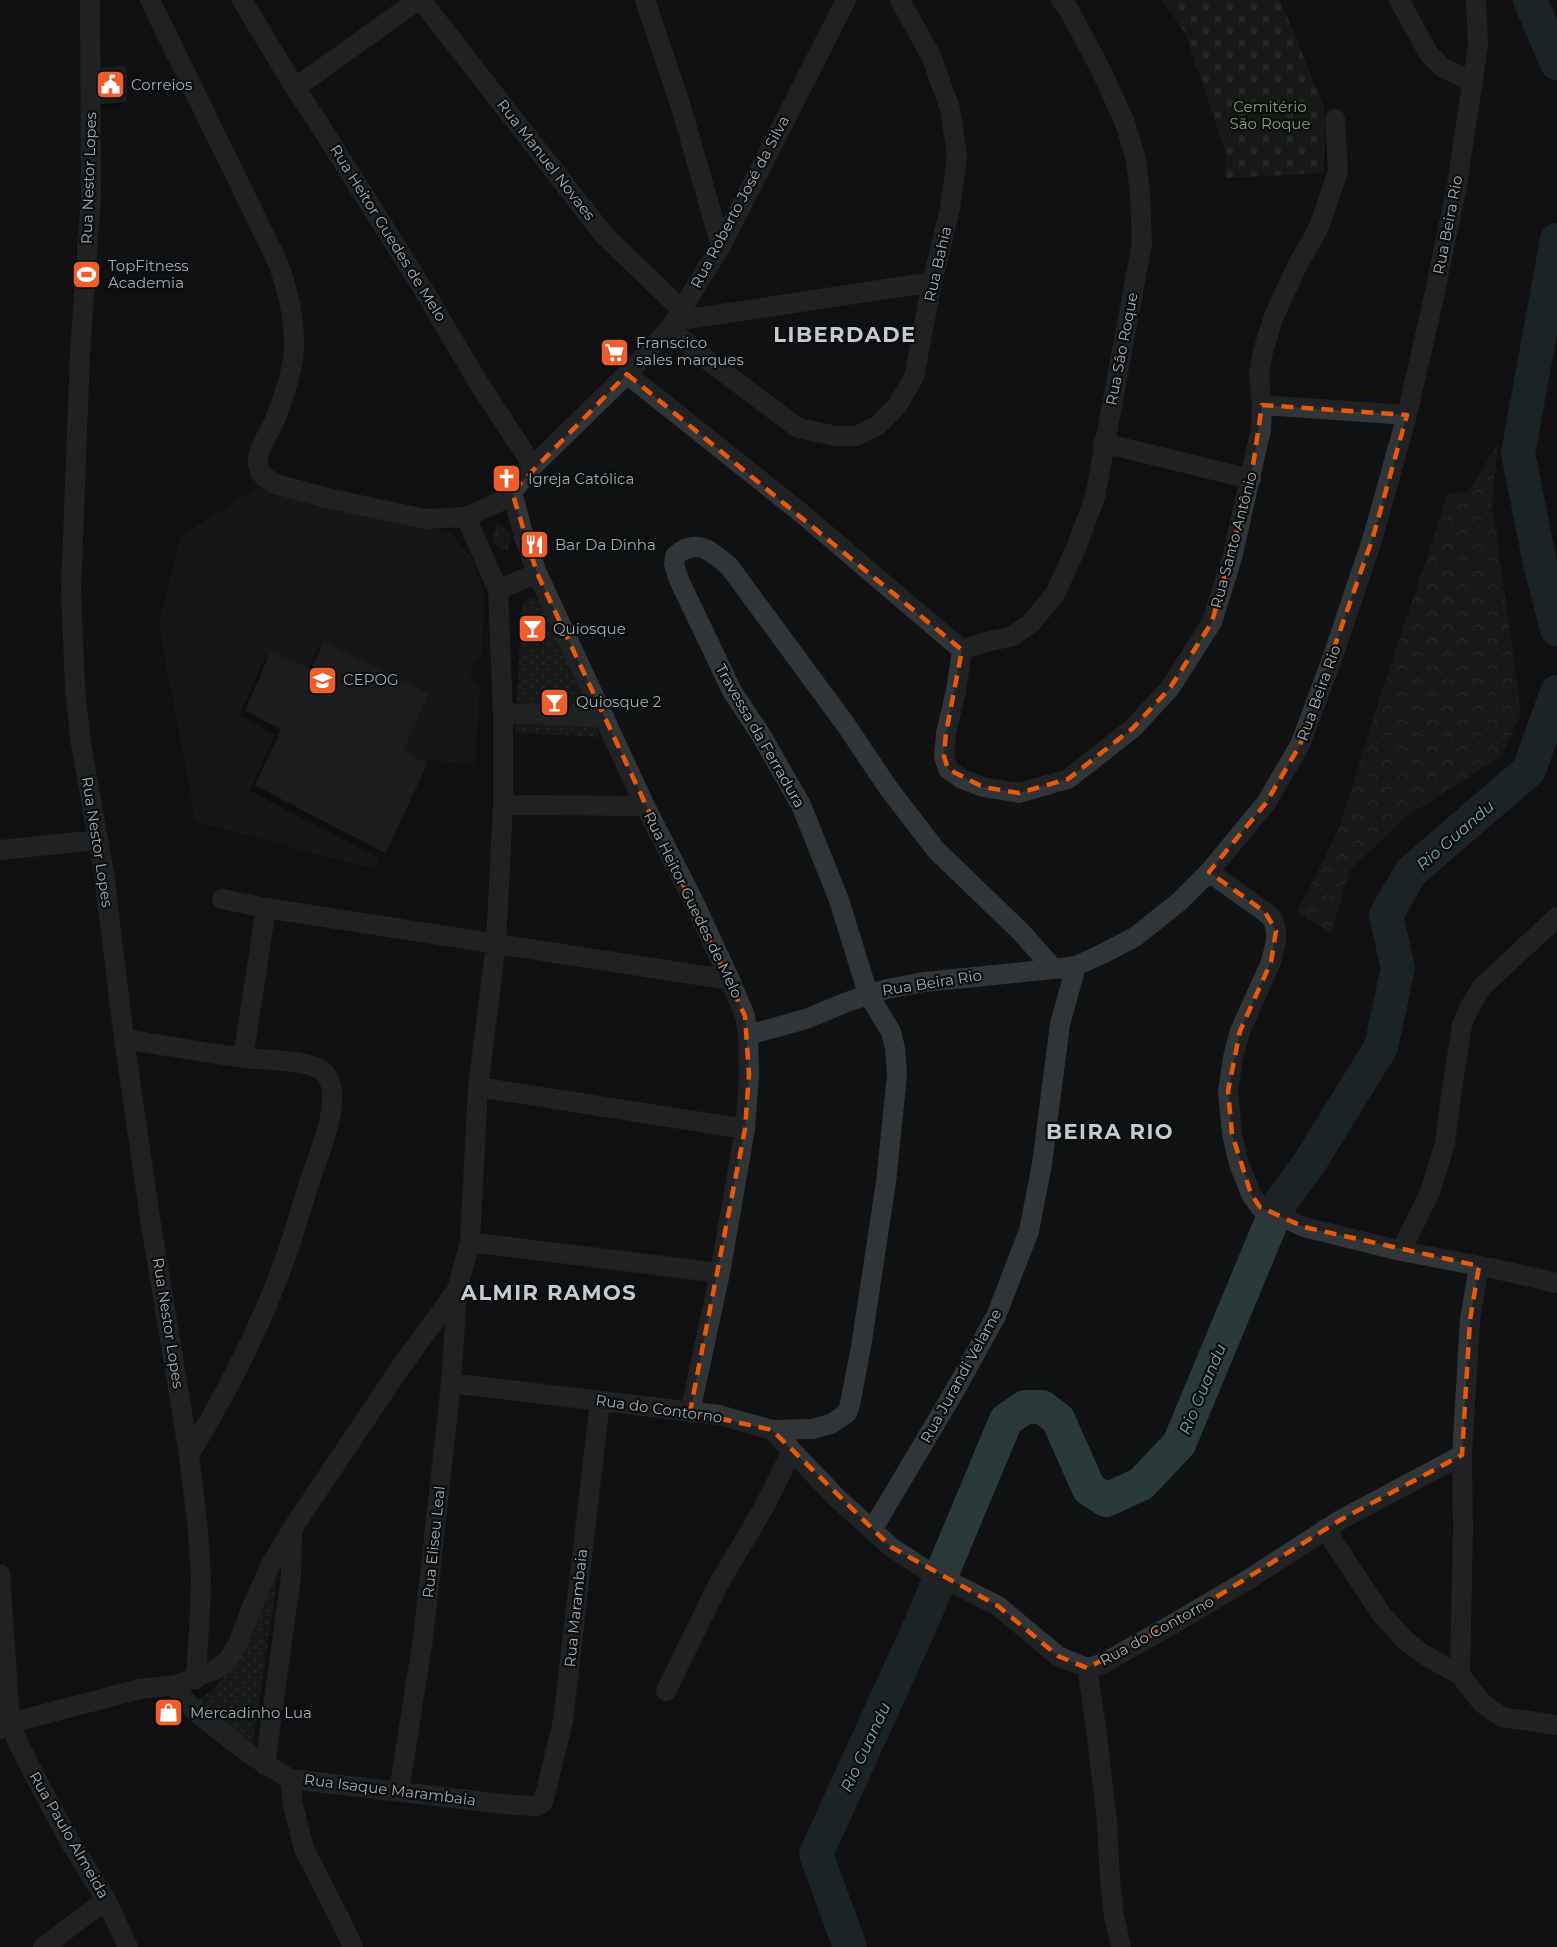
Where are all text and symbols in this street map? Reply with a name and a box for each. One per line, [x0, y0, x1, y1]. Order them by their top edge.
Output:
public building icon: Correios [94, 69, 126, 101]
place label: Correios [131, 75, 192, 94]
street label: Rua Manuel Novaes [493, 95, 600, 224]
park label: Cemitério São Roque [1230, 97, 1310, 133]
street label: Rua Nestor Lopes [77, 112, 100, 244]
street label: Rua Roberto José da Silva [686, 112, 793, 291]
street label: Rua Heitor Guedes de Melo [326, 141, 451, 325]
street label: Rua Beira Rio [1429, 174, 1466, 276]
street label: Rua Bahia [920, 224, 955, 303]
place label: TopFitness Academia [108, 256, 189, 292]
sports icon: TopFitness Academia [71, 259, 103, 291]
street label: Rua Sâo Roque [1101, 291, 1142, 407]
district label: LIBERDADE [773, 322, 917, 347]
place label: Franscico sales marques [636, 333, 744, 369]
supermarket icon: Franscico sales marques [599, 336, 631, 368]
church icon: Igreja Católica [491, 463, 523, 495]
place label: Igreja Católica [528, 469, 634, 488]
street label: Rua Santo Antônio [1206, 469, 1261, 610]
restaurant icon: Bar Da Dinha [518, 529, 550, 561]
place label: Bar Da Dinha [555, 535, 656, 554]
bar icon: Quiosque [516, 613, 548, 645]
place label: Quiosque [553, 619, 626, 638]
street label: Rua Beira Rio [1292, 642, 1345, 743]
street label: Travessa da Ferradura [712, 661, 809, 811]
school or university icon: CEPOG [306, 664, 338, 696]
place label: CEPOG [343, 670, 399, 689]
bar icon: Quiosque 2 [539, 686, 571, 718]
place label: Quiosque 2 [576, 692, 661, 711]
street label: Rua Nestor Lopes [78, 775, 117, 909]
water label: Rio Guandu [1413, 796, 1498, 874]
street label: Rua Heitor Guedes de Melo [640, 808, 747, 1001]
street label: Rua Beira Rio [881, 965, 983, 1000]
district label: BEIRA RIO [1046, 1119, 1174, 1144]
street label: Rua Nestor Lopes [149, 1256, 188, 1390]
district label: ALMIR RAMOS [460, 1280, 637, 1305]
street label: Rua Jurandi Velame [916, 1305, 1005, 1446]
water label: Rio Guandu [1175, 1341, 1230, 1437]
street label: Rua do Contorno [595, 1390, 724, 1427]
street label: Rua Eliseu Leal [418, 1485, 449, 1599]
street label: Rua Marambaia [560, 1548, 591, 1668]
street label: Rua do Contorno [1096, 1591, 1217, 1670]
shop icon: Mercadinho Lua [153, 1697, 185, 1729]
water label: Rio Guandu [836, 1699, 895, 1795]
place label: Mercadinho Lua [190, 1703, 312, 1722]
street label: Rua Paulo Almeida [25, 1768, 114, 1902]
street label: Rua Isaque Marambaia [303, 1770, 477, 1809]

